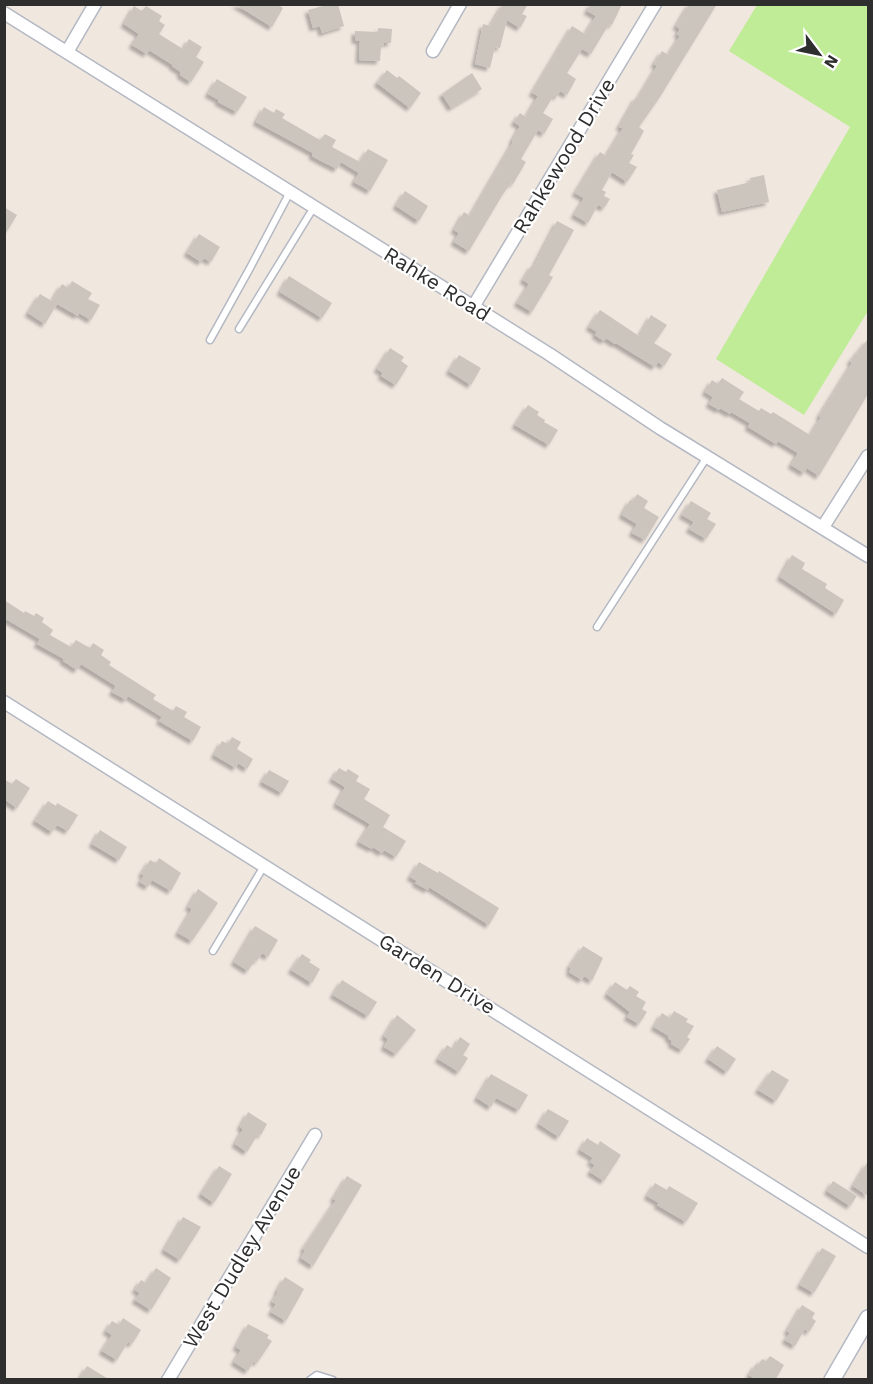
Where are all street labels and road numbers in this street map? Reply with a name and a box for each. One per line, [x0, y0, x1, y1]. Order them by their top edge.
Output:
street label: Rahkewood Drive [507, 73, 620, 238]
street label: Rahke Road [379, 241, 495, 326]
street label: Garden Drive [374, 928, 500, 1019]
street label: West Dudley Avenue [177, 1161, 306, 1353]

